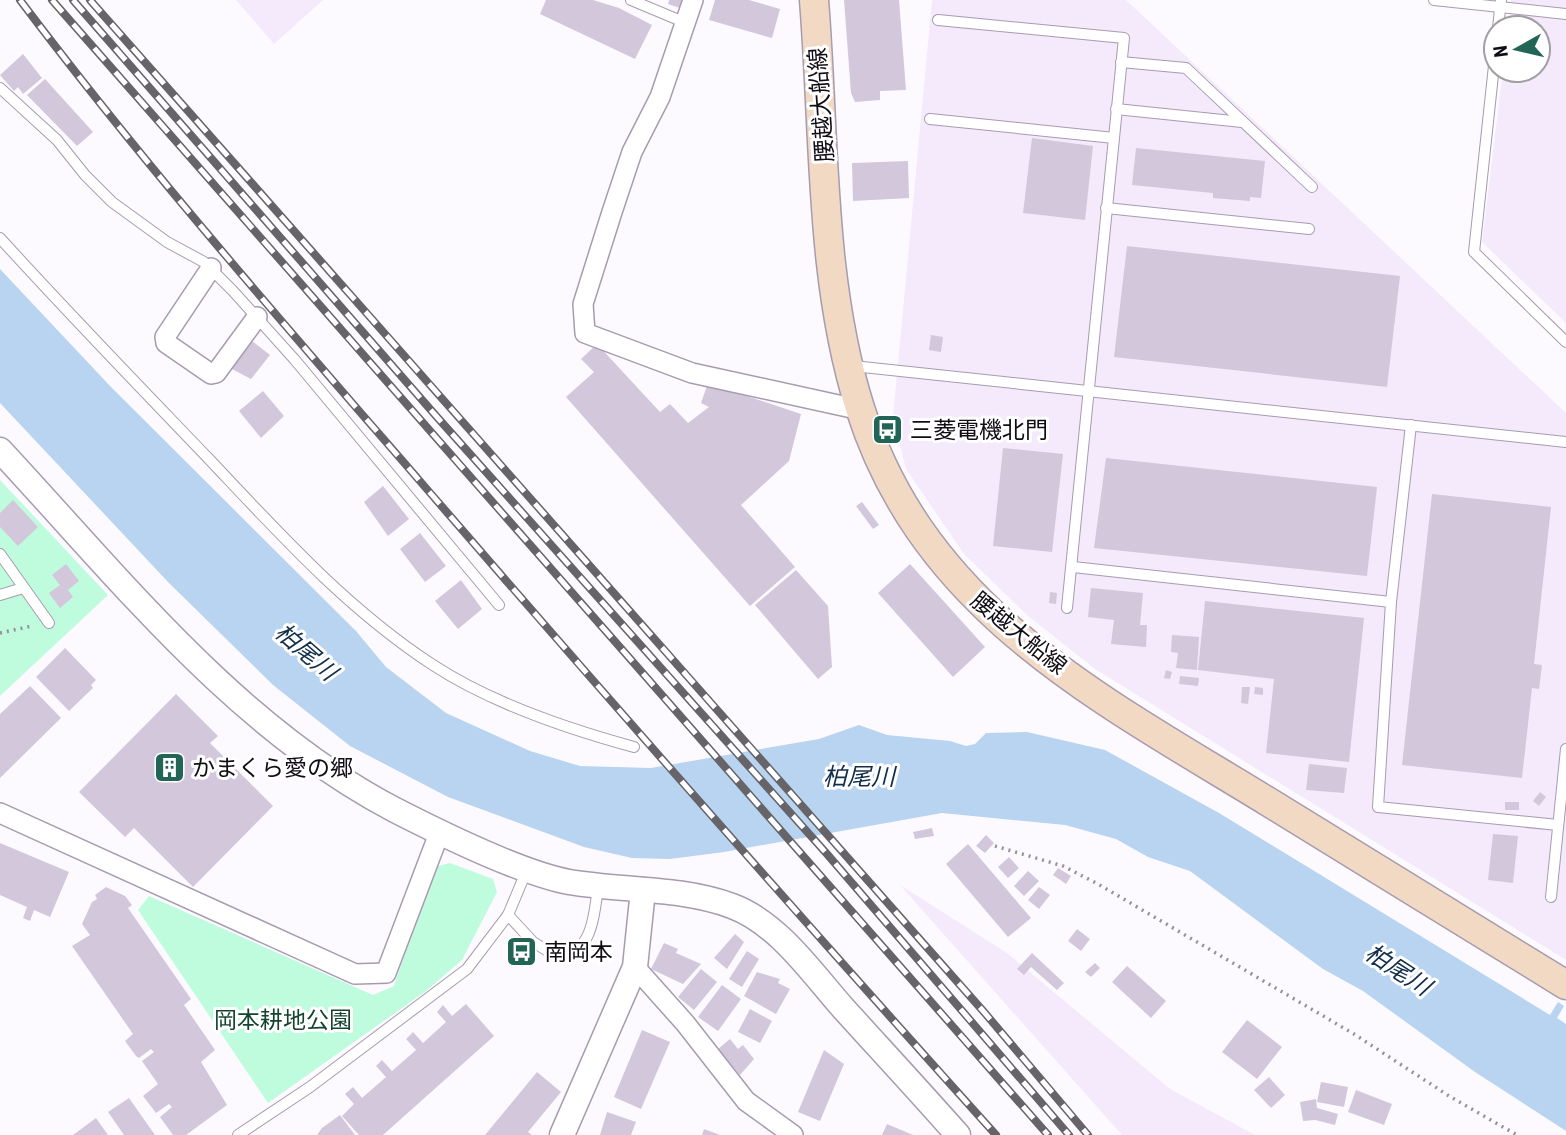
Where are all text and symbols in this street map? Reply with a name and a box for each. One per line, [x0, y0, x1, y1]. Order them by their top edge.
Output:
north arrow [1482, 14, 1552, 84]
text: N [1488, 44, 1513, 59]
street label: 腰越大船線 [804, 47, 839, 163]
bus stop icon: 三菱電機北門 [870, 413, 904, 447]
place label: 三菱電機北門 [910, 417, 1048, 444]
street label: 腰越大船線 [966, 587, 1072, 680]
water label: 柏尾川 [270, 618, 345, 688]
building icon: かまくら愛の郷 [152, 751, 186, 785]
place label: かまくら愛の郷 [192, 755, 353, 782]
water label: 柏尾川 [823, 763, 898, 791]
bus stop icon: 南岡本 [504, 935, 538, 969]
place label: 南岡本 [544, 939, 613, 966]
water label: 柏尾川 [1360, 939, 1438, 1003]
park label: 岡本耕地公園 [214, 1007, 352, 1034]

